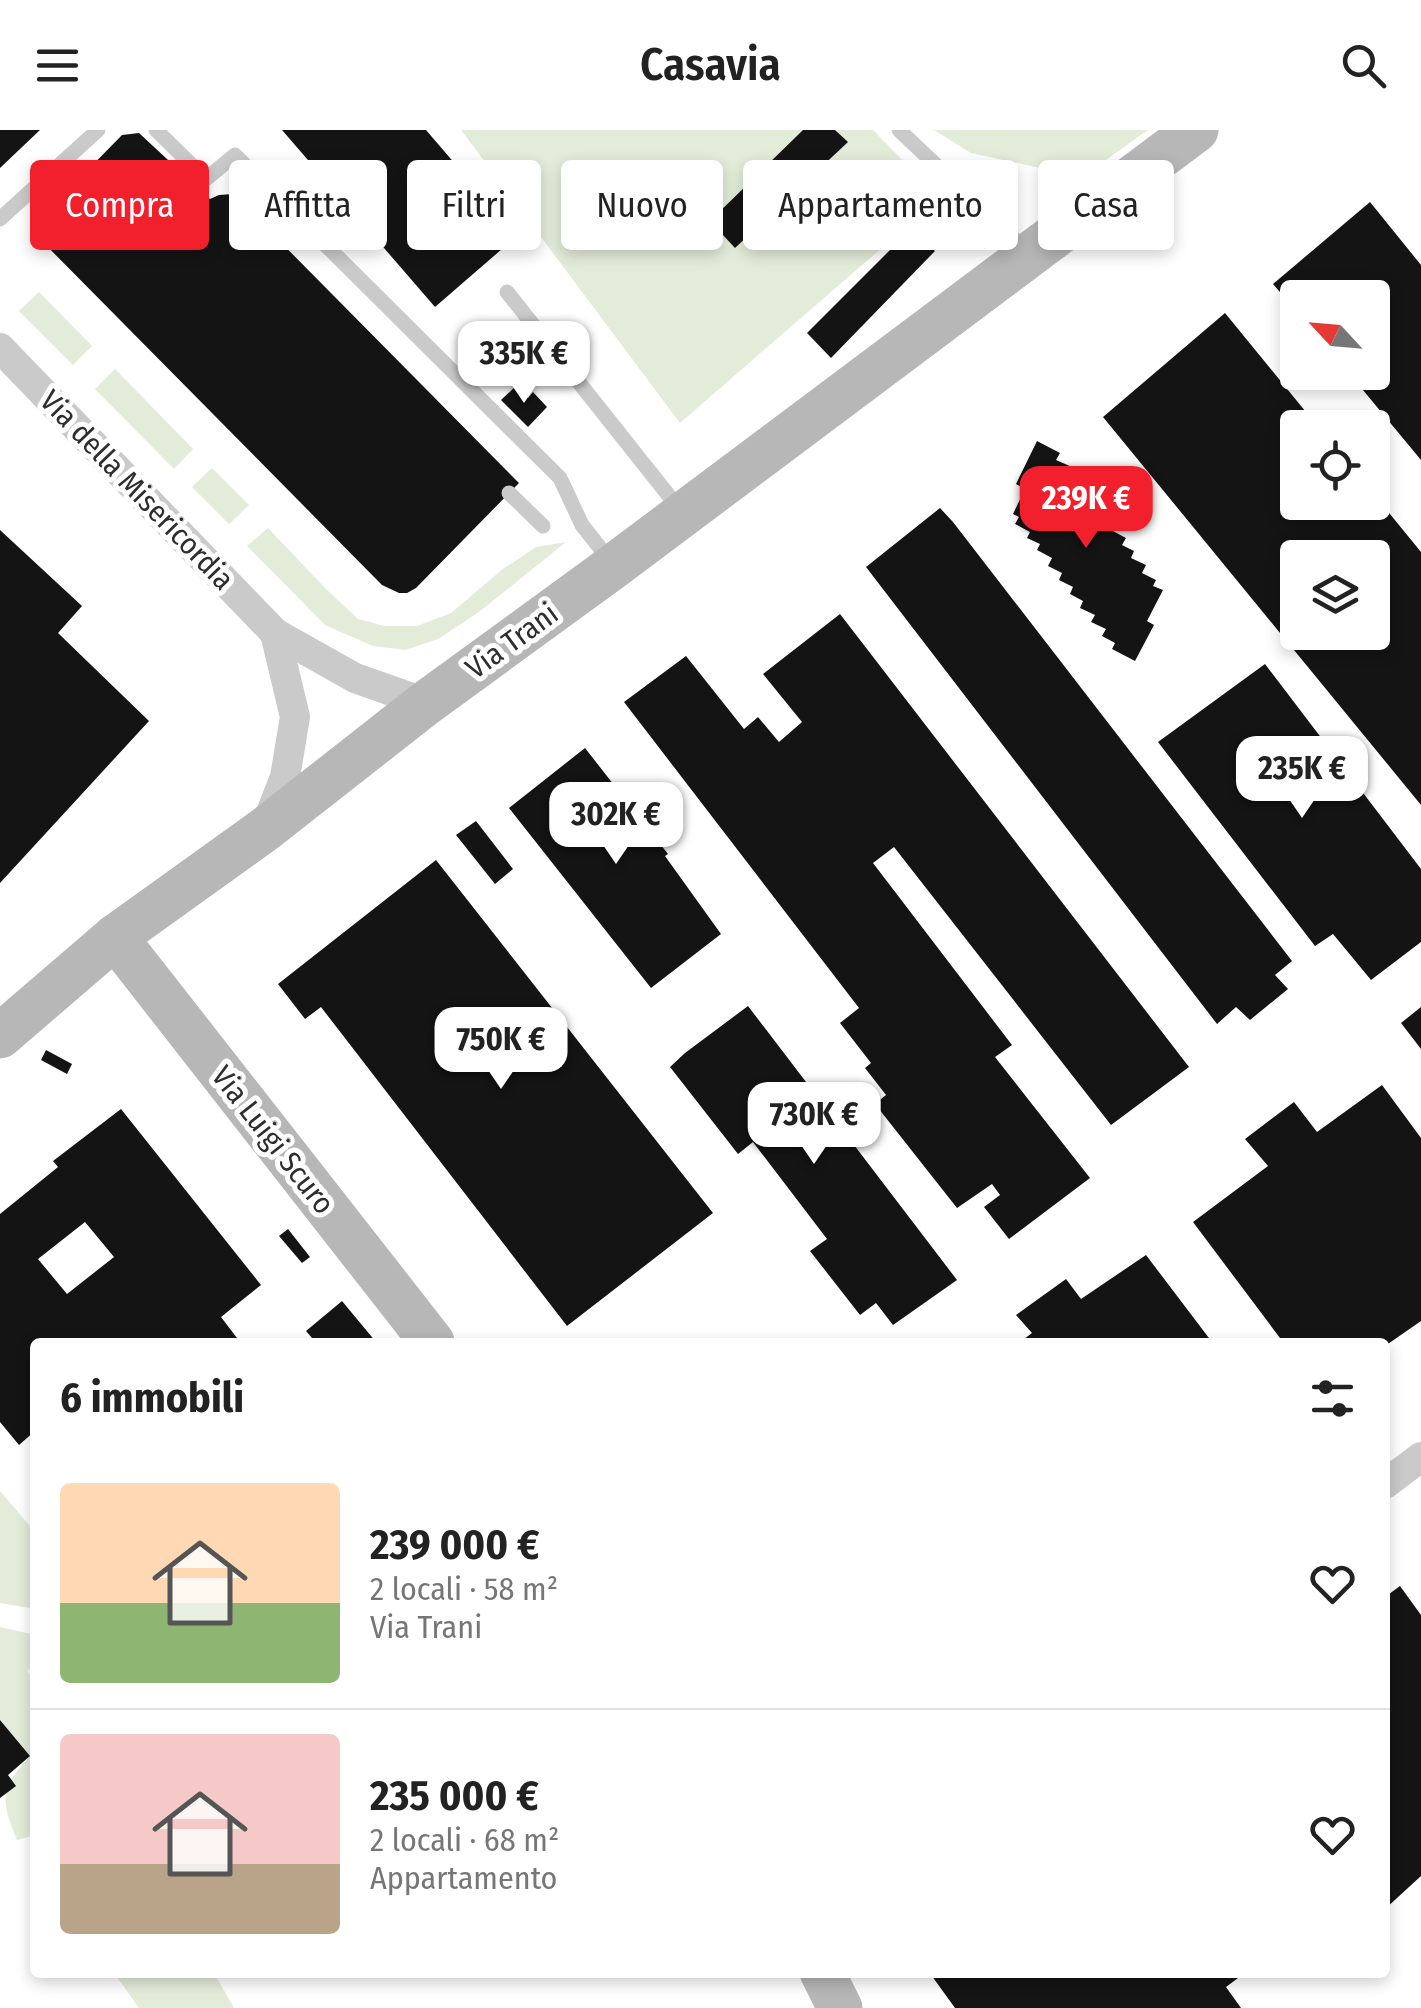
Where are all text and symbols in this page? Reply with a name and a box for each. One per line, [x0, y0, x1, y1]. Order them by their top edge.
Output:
icon: menu [30, 38, 85, 93]
text: Casavia [640, 38, 781, 92]
icon: search [1336, 38, 1391, 93]
chip: Compra [30, 160, 209, 250]
chip: Affitta [229, 160, 387, 250]
chip: Filtri [407, 160, 541, 250]
chip: Nuovo [561, 160, 723, 250]
chip: Appartamento [743, 160, 1018, 250]
chip: Casa [1038, 160, 1174, 250]
north arrow [1280, 280, 1390, 390]
map controls [1280, 280, 1390, 650]
pin: 335K € [443, 321, 605, 406]
text: 335K € [480, 334, 568, 372]
street label: Via della Misericordia [33, 383, 241, 597]
button: locate [1280, 410, 1390, 520]
pin: 239K € [1005, 466, 1167, 551]
text: 239K € [1042, 479, 1130, 517]
button: layers [1280, 540, 1390, 650]
street label: Via Trani [459, 596, 565, 686]
pin: 235K € [1221, 736, 1383, 821]
text: 235K € [1258, 749, 1346, 787]
pin: 302K € [535, 782, 697, 867]
text: 302K € [571, 795, 661, 833]
pin: 750K € [420, 1007, 582, 1092]
text: 750K € [457, 1020, 545, 1058]
street label: Via Luigi Scuro [204, 1059, 342, 1221]
pin: 730K € [733, 1082, 895, 1167]
text: 730K € [770, 1095, 858, 1133]
icon: filters [1305, 1371, 1360, 1426]
text: 6 immobili [60, 1373, 244, 1423]
text: 239 000 € [370, 1520, 539, 1570]
icon: home [140, 1523, 260, 1643]
icon: heart [1305, 1556, 1360, 1611]
text: 2 locali · 58 m² [370, 1570, 558, 1608]
text: Via Trani [370, 1608, 482, 1646]
text: 235 000 € [370, 1771, 539, 1821]
icon: home [140, 1774, 260, 1894]
icon: heart [1305, 1807, 1360, 1862]
text: 2 locali · 68 m² [370, 1821, 559, 1859]
text: Appartamento [370, 1859, 557, 1897]

